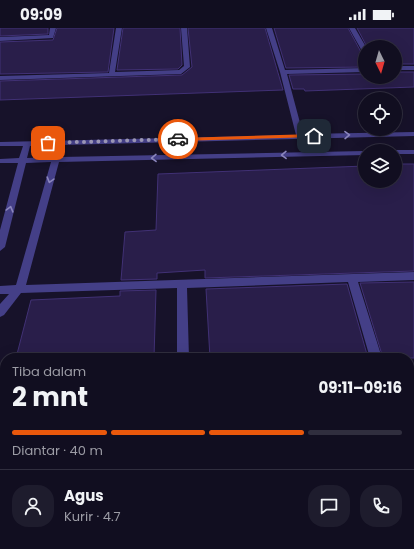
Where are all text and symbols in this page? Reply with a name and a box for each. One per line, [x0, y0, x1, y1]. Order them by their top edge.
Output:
text: 09:09 [20, 4, 62, 25]
north arrow [358, 40, 402, 84]
map controls [358, 40, 402, 188]
button: locate [358, 92, 402, 136]
courier [158, 119, 198, 159]
pin [297, 119, 331, 153]
icon: home [303, 125, 325, 147]
pin [31, 126, 65, 160]
icon: car [167, 128, 189, 150]
one-way arrow [344, 131, 350, 139]
icon: bag [37, 132, 59, 154]
button: layers [358, 144, 402, 188]
one-way arrow [281, 151, 287, 159]
one-way arrow [151, 154, 157, 162]
one-way arrow [46, 176, 55, 183]
one-way arrow [5, 206, 14, 213]
text: Tiba dalam [12, 362, 86, 381]
text: 09:11–09:16 [319, 377, 402, 398]
text: 2 mnt [12, 379, 88, 415]
text: Diantar · 40 m [12, 441, 103, 460]
button: person [12, 485, 54, 527]
text: Agus [64, 485, 104, 506]
button: chat [308, 485, 350, 527]
button: phone [360, 485, 402, 527]
text: Kurir · 4.7 [64, 507, 121, 526]

